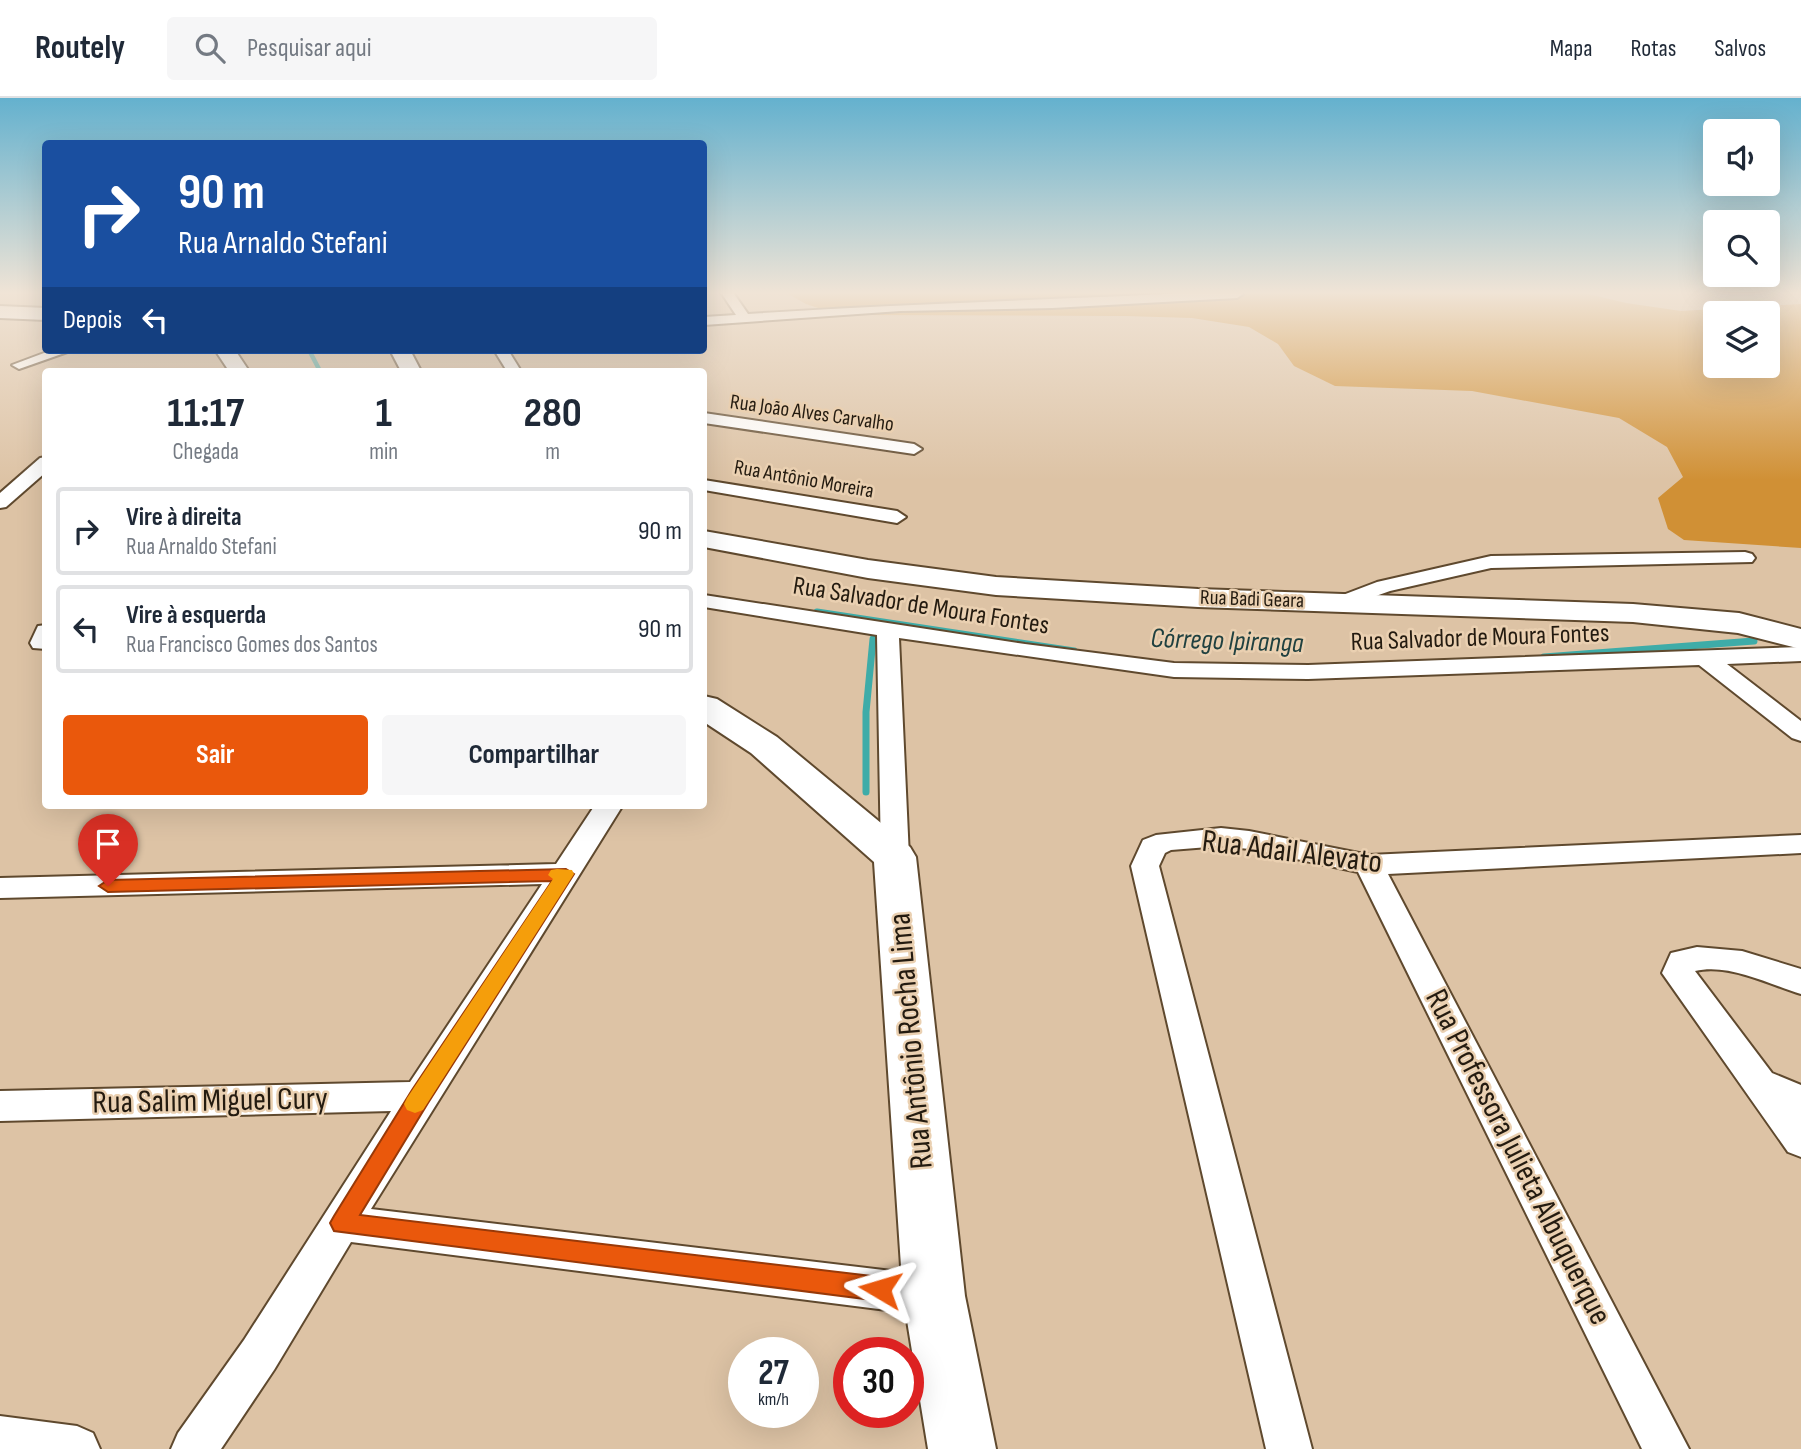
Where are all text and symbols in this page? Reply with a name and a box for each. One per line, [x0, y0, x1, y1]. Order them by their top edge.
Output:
search box [167, 17, 657, 80]
text: Routely [35, 28, 125, 68]
icon: search [191, 29, 229, 67]
text: Pesquisar aqui [247, 33, 372, 64]
text: Mapa [1550, 34, 1593, 63]
text: Rotas [1631, 34, 1676, 63]
text: Salvos [1714, 34, 1766, 63]
map controls [1703, 119, 1780, 378]
button: sound [1703, 119, 1780, 196]
text: 90 m [178, 164, 265, 223]
icon: right [63, 168, 154, 259]
button: search [1703, 210, 1780, 287]
text: Rua Arnaldo Stefani [178, 224, 388, 263]
icon: left [136, 301, 174, 339]
button: layers [1703, 301, 1780, 378]
text: Depois [63, 305, 122, 336]
text: 11:17 [167, 388, 244, 439]
text: 1 [376, 388, 392, 439]
text: 280 [523, 388, 582, 439]
street label: Rua João Alves Carvalho [729, 389, 895, 437]
text: Chegada [172, 438, 239, 466]
text: min [369, 438, 398, 466]
text: m [545, 438, 560, 466]
street label: Rua Antônio Moreira [732, 454, 876, 504]
text: Vire à direita [126, 502, 242, 533]
icon: right [67, 512, 105, 550]
text: 90 m [638, 516, 682, 547]
text: Rua Arnaldo Stefani [126, 533, 277, 561]
street label: Rua Salvador de Moura Fontes [791, 570, 1051, 642]
street label: Rua Badi Geara [1199, 585, 1305, 613]
text: Vire à esquerda [126, 600, 266, 631]
icon: left [67, 610, 105, 648]
text: 90 m [638, 614, 682, 645]
street label: Rua Salvador de Moura Fontes [1350, 618, 1610, 658]
water label: Córrego Ipiranga [1150, 622, 1305, 660]
text: Rua Francisco Gomes dos Santos [126, 631, 378, 659]
button: Sair [63, 715, 368, 795]
button: Compartilhar [382, 715, 686, 795]
pin [78, 814, 138, 886]
street label: Rua Adail Alevato [1200, 822, 1384, 882]
icon: arrive [89, 825, 127, 863]
street label: Rua Antônio Rocha Lima [880, 911, 942, 1171]
street label: Rua Professora Julieta Albuquerque [1416, 983, 1620, 1331]
street label: Rua Salim Miguel Cury [92, 1079, 328, 1123]
position arrow [843, 1252, 917, 1326]
speed limit sign: 30 [833, 1337, 924, 1428]
text: 27 [758, 1352, 789, 1395]
text: km/h [758, 1389, 789, 1410]

